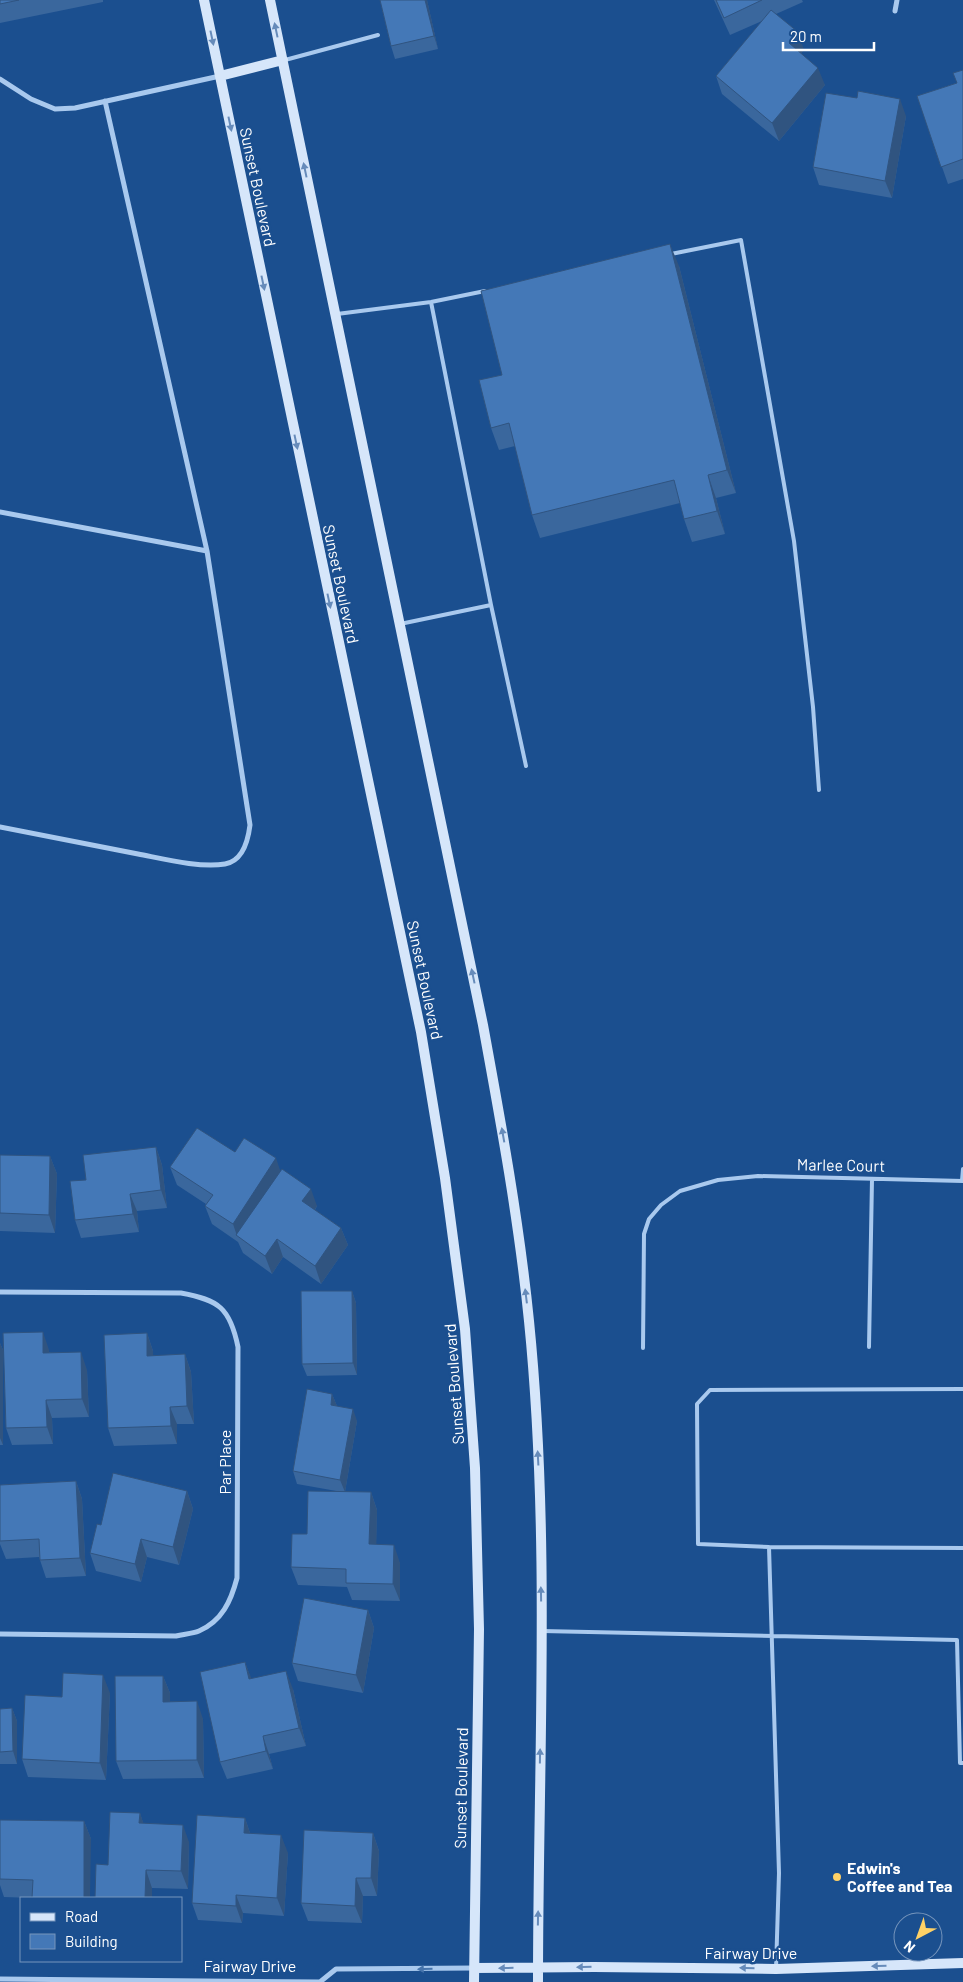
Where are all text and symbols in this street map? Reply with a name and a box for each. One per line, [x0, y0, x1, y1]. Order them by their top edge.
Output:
scale bar [783, 20, 874, 52]
one-way arrow [272, 22, 280, 38]
text: 20 m [790, 27, 822, 45]
one-way arrow [208, 30, 216, 46]
one-way arrow [226, 116, 234, 131]
street label: Sunset Boulevard [237, 126, 280, 248]
one-way arrow [301, 161, 309, 177]
one-way arrow [259, 275, 267, 290]
one-way arrow [292, 434, 300, 449]
street label: Sunset Boulevard [320, 523, 363, 645]
one-way arrow [325, 593, 333, 609]
street label: Sunset Boulevard [404, 919, 447, 1041]
one-way arrow [469, 968, 477, 983]
one-way arrow [499, 1128, 507, 1143]
street label: Marlee Court [797, 1154, 885, 1175]
one-way arrow [522, 1288, 530, 1304]
street label: Sunset Boulevard [440, 1323, 467, 1445]
street label: Par Place [215, 1430, 234, 1494]
one-way arrow [533, 1450, 541, 1466]
one-way arrow [537, 1585, 545, 1601]
street label: Sunset Boulevard [450, 1727, 471, 1849]
one-way arrow [536, 1748, 544, 1764]
place label: Edwin's Coffee and Tea [847, 1858, 953, 1895]
marker: Edwin's Coffee and Tea [831, 1871, 843, 1883]
legend [20, 1897, 182, 1962]
text: Road [65, 1907, 98, 1925]
one-way arrow [534, 1910, 542, 1926]
north arrow [893, 1912, 943, 1962]
text: Building [65, 1932, 118, 1950]
text: N [900, 1938, 918, 1957]
street label: Fairway Drive [705, 1943, 797, 1962]
street label: Fairway Drive [204, 1956, 296, 1975]
one-way arrow [871, 1962, 887, 1970]
one-way arrow [576, 1963, 592, 1971]
one-way arrow [498, 1964, 514, 1972]
one-way arrow [739, 1964, 755, 1972]
one-way arrow [417, 1965, 433, 1973]

